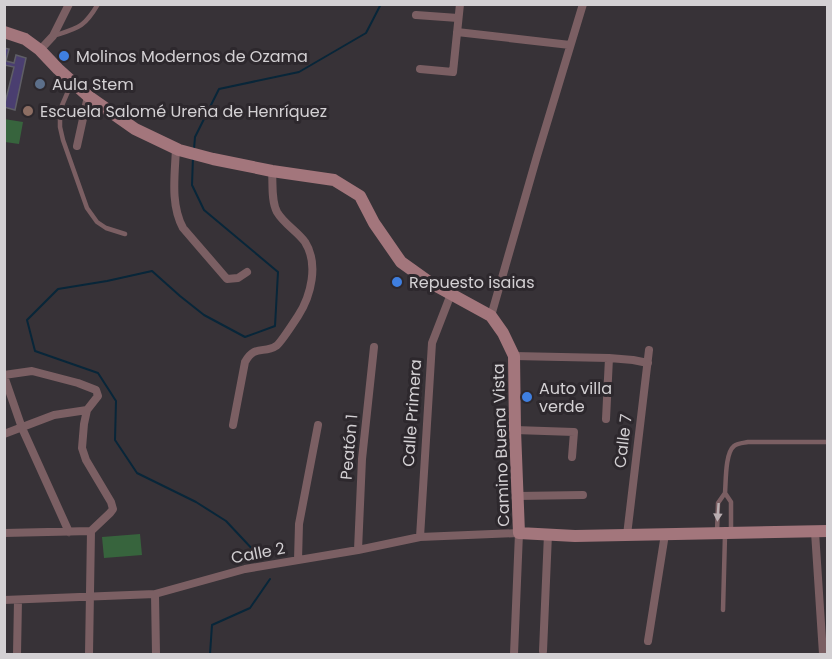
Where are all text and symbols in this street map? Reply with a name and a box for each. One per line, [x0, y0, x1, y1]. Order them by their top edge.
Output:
place label: Molinos Modernos de Ozama [76, 45, 308, 68]
marker: Molinos Modernos de Ozama [57, 49, 71, 63]
place label: Aula Stem [52, 73, 134, 96]
marker: Aula Stem [33, 77, 47, 91]
place label: Escuela Salomé Ureña de Henríquez [40, 100, 327, 123]
marker: Escuela Salomé Ureña de Henríquez [21, 104, 35, 118]
place label: Repuesto isaias [409, 271, 535, 294]
marker: Repuesto isaias [390, 275, 404, 289]
street label: Calle Primera [397, 359, 427, 467]
street label: Camino Buena Vista [487, 363, 515, 527]
place label: Auto villa verde [539, 377, 612, 418]
marker: Auto villa verde [520, 390, 534, 404]
street label: Peatón 1 [335, 413, 363, 481]
street label: Calle 7 [608, 413, 638, 469]
one-way arrow [714, 503, 723, 522]
street label: Calle 2 [229, 537, 287, 569]

